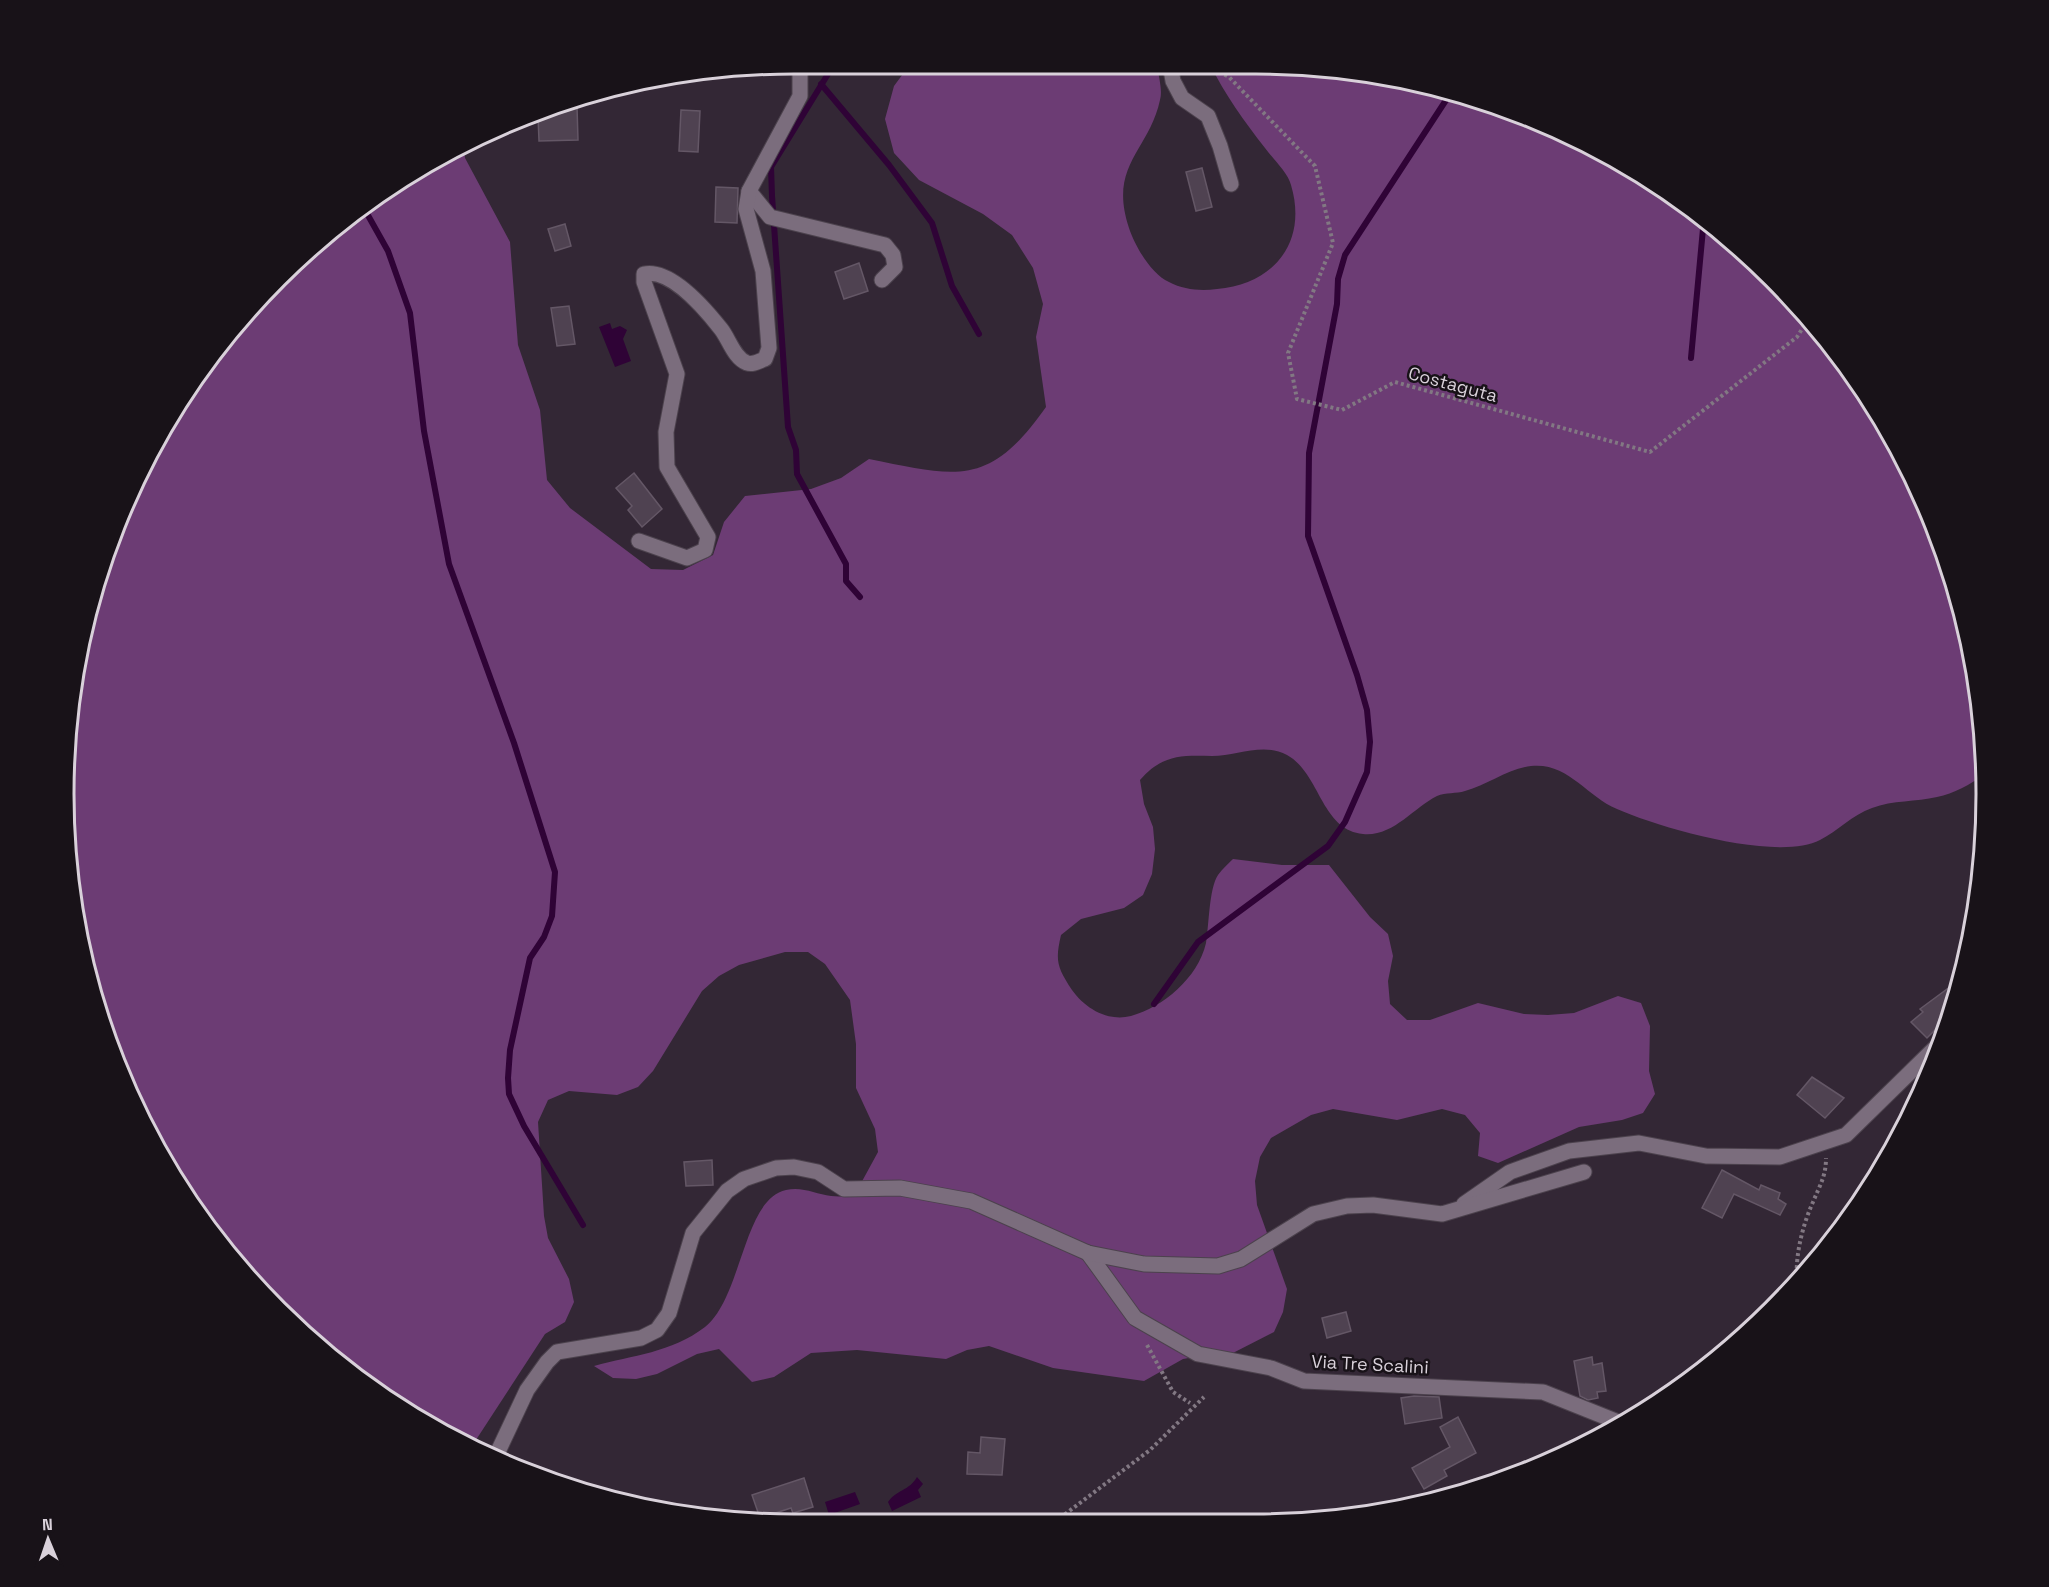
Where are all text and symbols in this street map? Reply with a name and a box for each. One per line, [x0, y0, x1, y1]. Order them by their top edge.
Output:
street label: Costaguta [1406, 361, 1500, 407]
street label: Via Tre Scalini [1311, 1349, 1429, 1379]
north arrow [18, 1509, 78, 1569]
text: N [42, 1514, 53, 1535]

